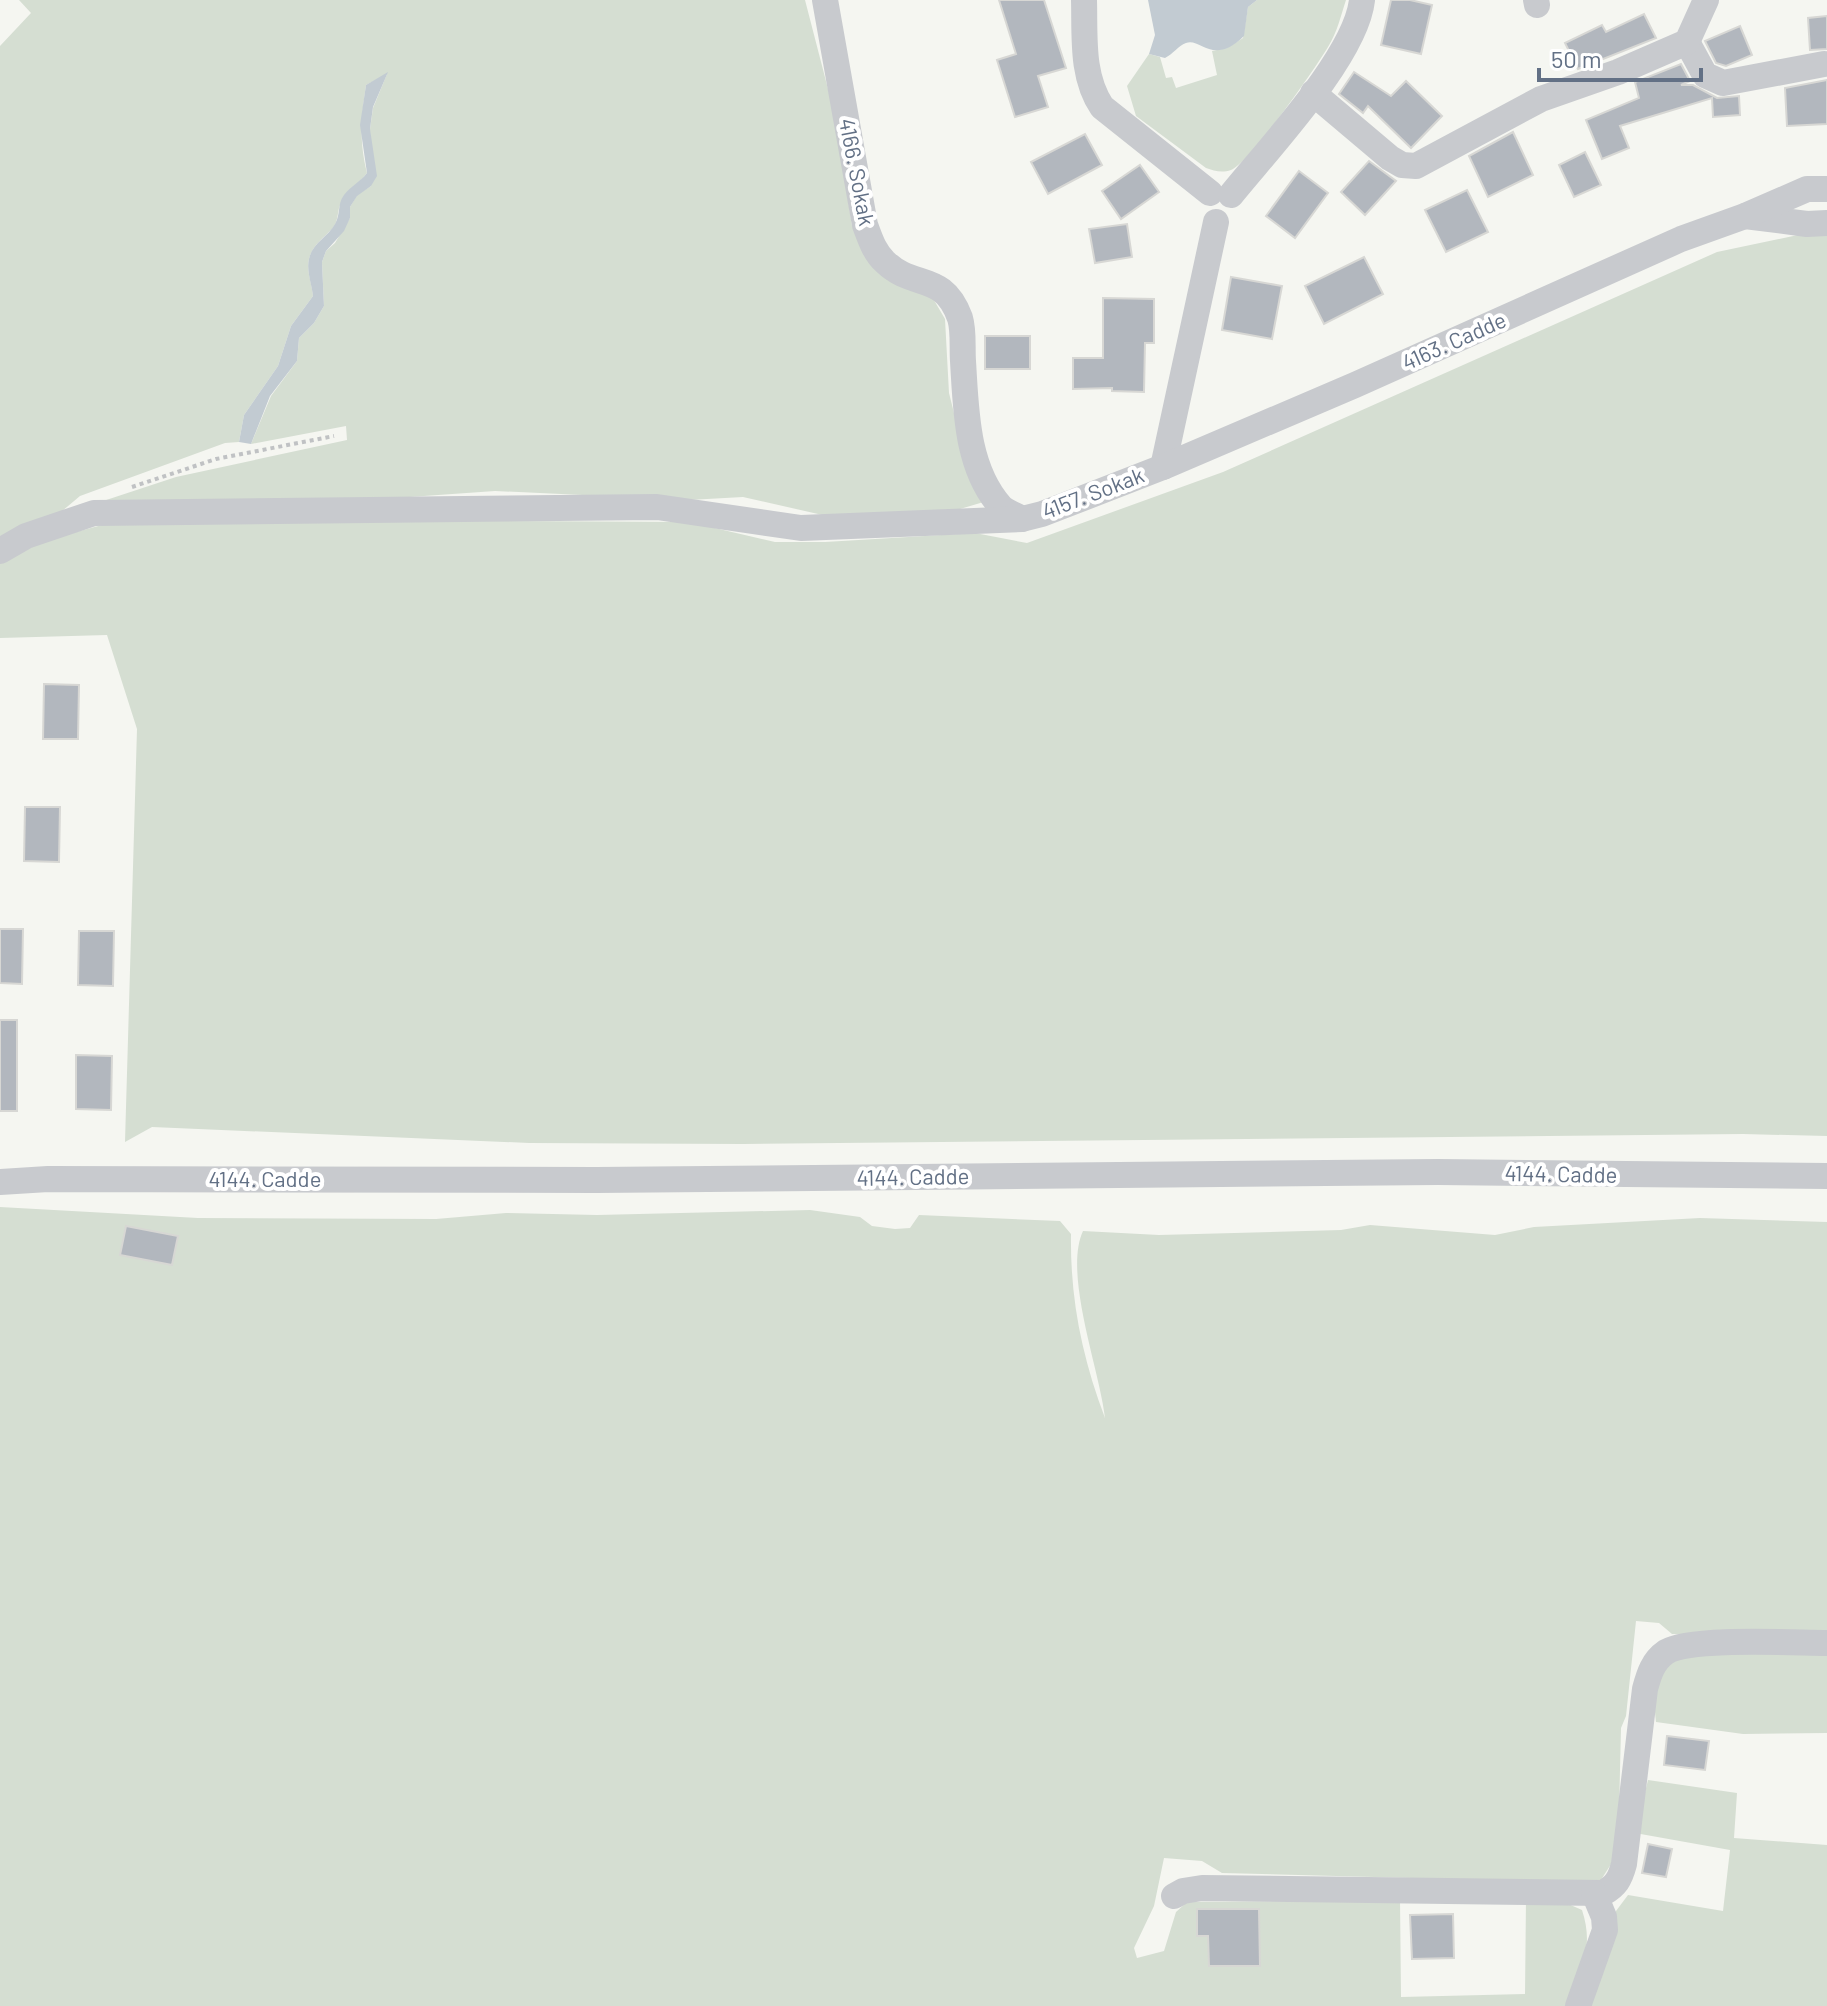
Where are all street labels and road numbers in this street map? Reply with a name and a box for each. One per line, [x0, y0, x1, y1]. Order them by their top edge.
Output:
street label: 4166. Sokak [835, 116, 881, 228]
street label: 4163. Cadde [1398, 306, 1510, 375]
street label: 4157. Sokak [1038, 461, 1147, 523]
street label: 4144. Cadde [1504, 1159, 1618, 1187]
street label: 4144. Cadde [856, 1162, 970, 1190]
street label: 4144. Cadde [209, 1165, 321, 1191]

